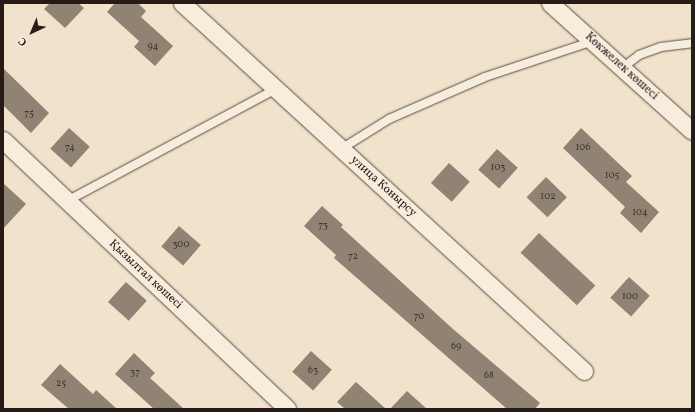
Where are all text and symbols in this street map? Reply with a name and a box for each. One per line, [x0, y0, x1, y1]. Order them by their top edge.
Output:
north arrow [12, 12, 52, 52]
street label: Көкжелек көшесі [581, 30, 661, 104]
text: С [16, 33, 31, 49]
house number: 94 [148, 41, 158, 53]
house number: 75 [24, 108, 34, 120]
house number: 74 [65, 142, 75, 154]
house number: 106 [575, 142, 591, 154]
street label: улица Конырсу [347, 153, 419, 221]
house number: 103 [491, 162, 505, 174]
house number: 105 [605, 170, 619, 182]
house number: 102 [540, 191, 556, 203]
house number: 104 [632, 207, 648, 219]
house number: 73 [318, 220, 328, 232]
street label: Қызылтал көшесі [105, 237, 185, 313]
house number: 300 [172, 239, 190, 251]
house number: 72 [348, 251, 358, 263]
house number: 100 [622, 291, 638, 303]
house number: 70 [414, 311, 424, 323]
house number: 69 [451, 341, 461, 353]
house number: 63 [308, 365, 318, 377]
house number: 37 [130, 367, 140, 379]
house number: 68 [484, 370, 494, 382]
house number: 25 [56, 378, 66, 390]

